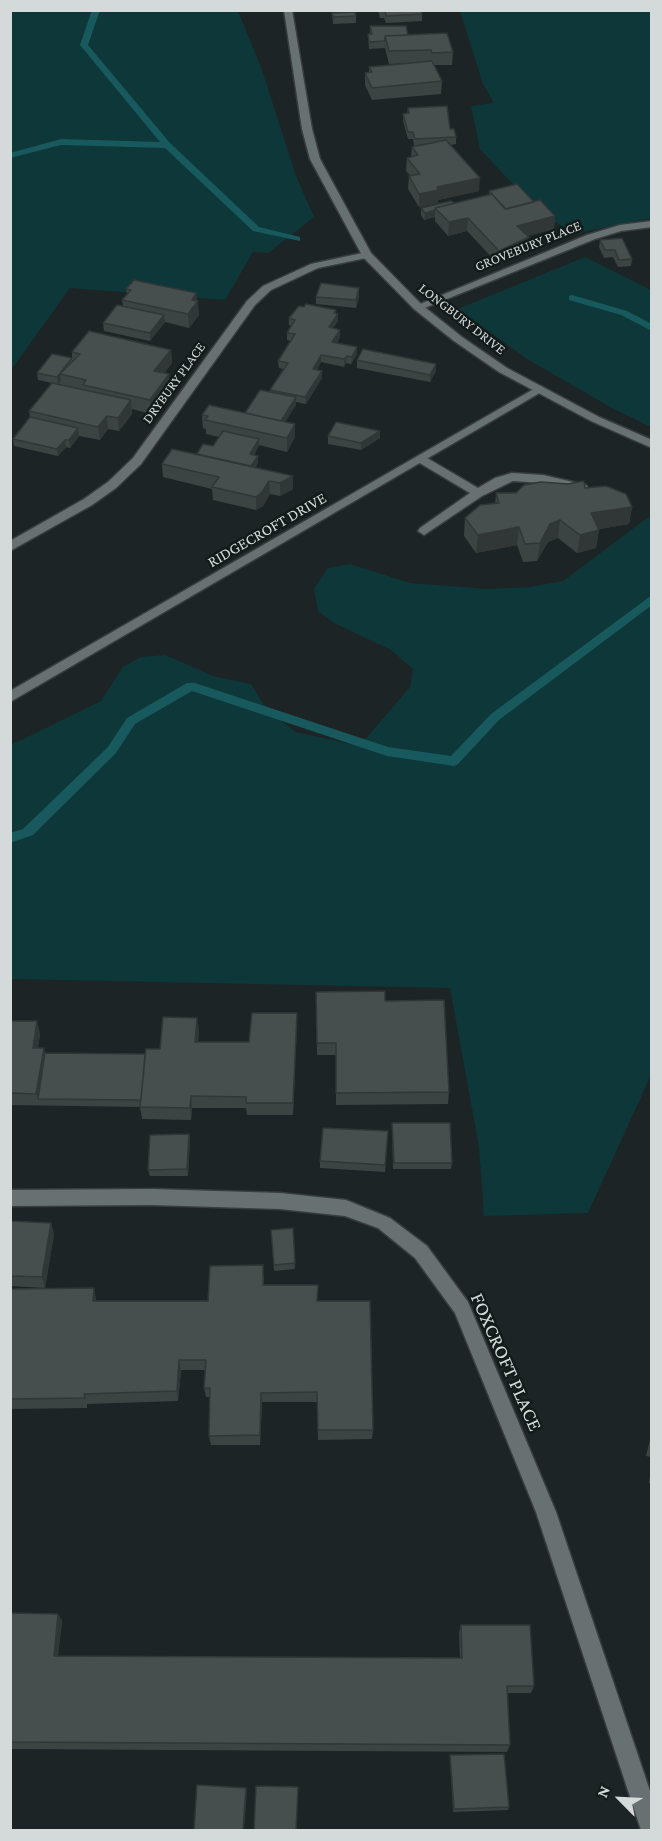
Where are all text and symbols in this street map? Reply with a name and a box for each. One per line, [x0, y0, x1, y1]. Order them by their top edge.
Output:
street label: GROVEBURY PLACE [472, 217, 584, 275]
street label: LONGBURY DRIVE [415, 280, 509, 358]
street label: DRYBURY PLACE [139, 339, 209, 427]
street label: RIDGECROFT DRIVE [204, 488, 330, 572]
street label: FOXCROFT PLACE [465, 1289, 547, 1435]
north arrow [590, 1769, 650, 1829]
text: N [593, 1783, 613, 1800]

